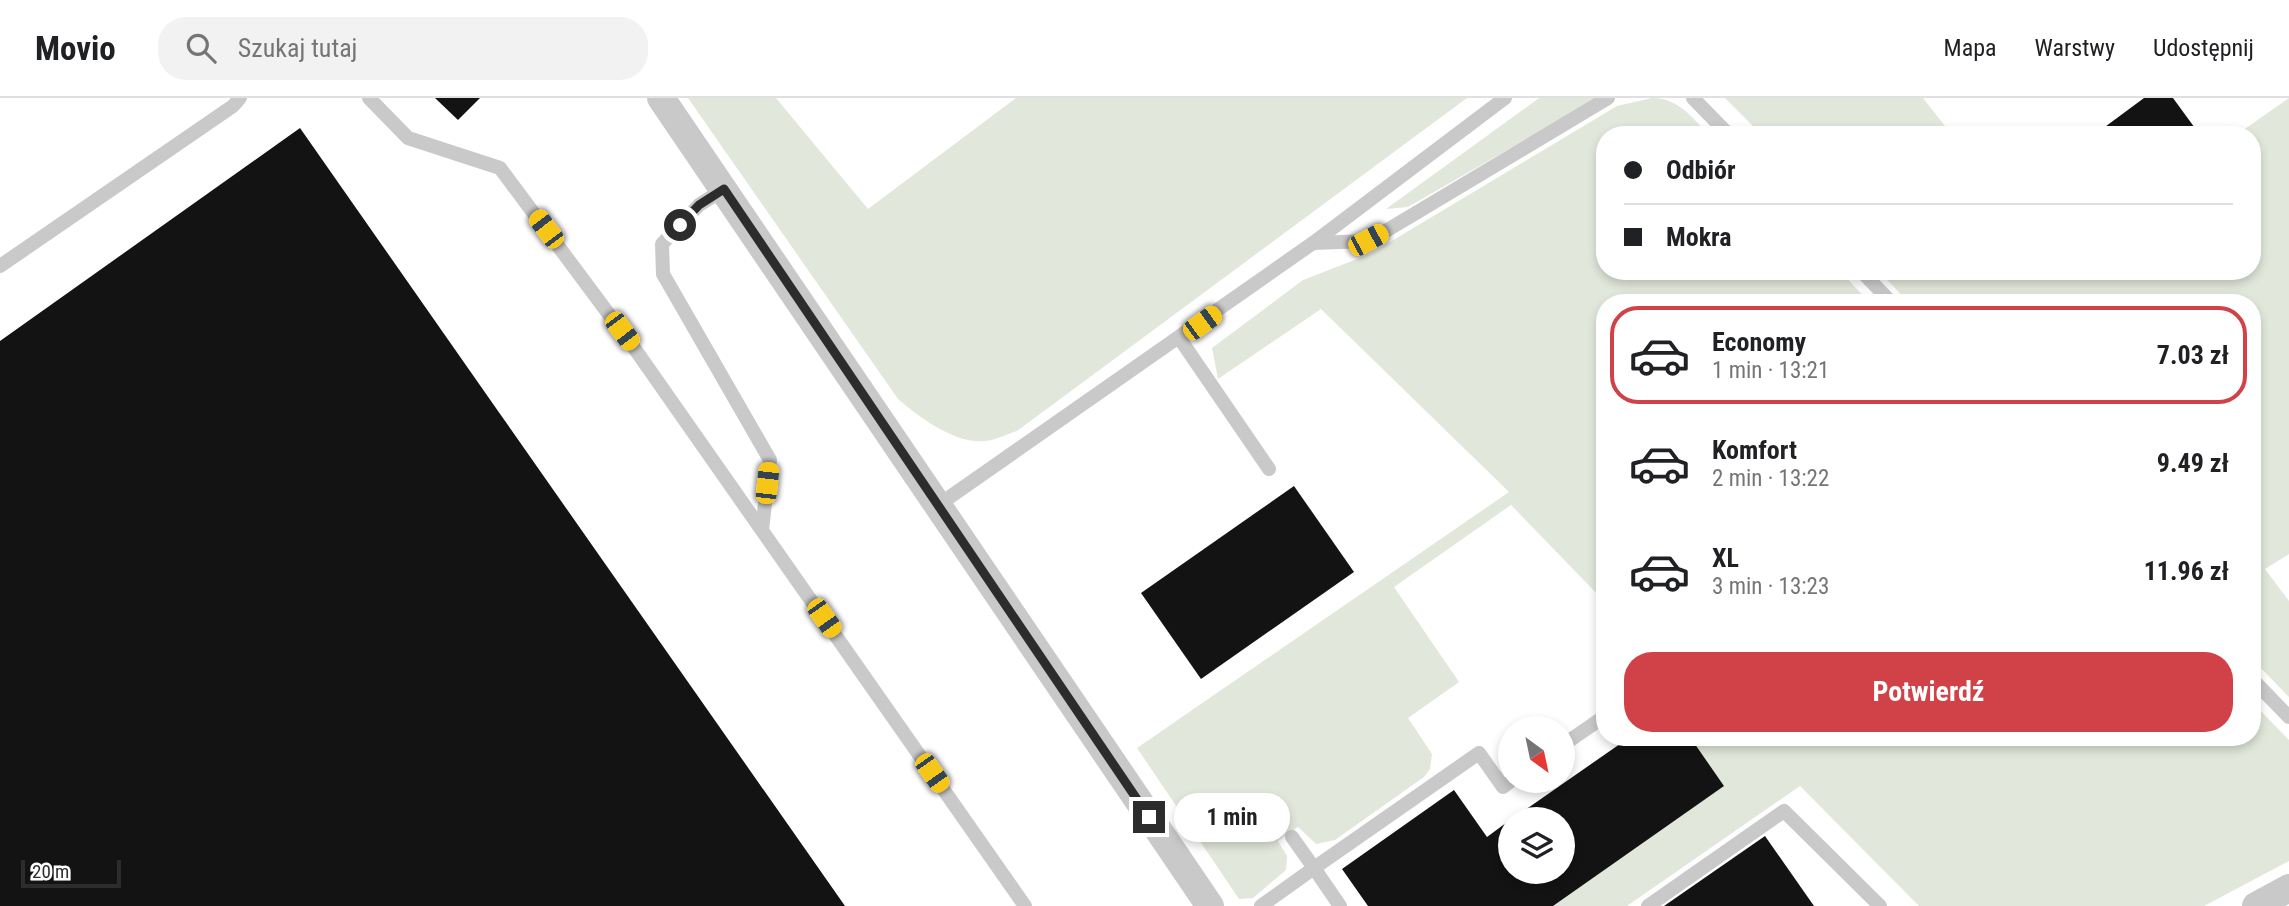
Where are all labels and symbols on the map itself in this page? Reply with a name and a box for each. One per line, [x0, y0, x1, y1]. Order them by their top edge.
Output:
car [525, 206, 568, 252]
route start [664, 209, 696, 241]
car [1345, 221, 1392, 259]
car [1179, 302, 1226, 344]
car [601, 308, 644, 354]
car [755, 461, 780, 505]
car [804, 595, 845, 641]
north arrow [1498, 716, 1575, 793]
car [912, 750, 953, 796]
callout: 1 min [1174, 792, 1289, 842]
route end [1133, 801, 1165, 833]
scale bar [21, 857, 121, 889]

